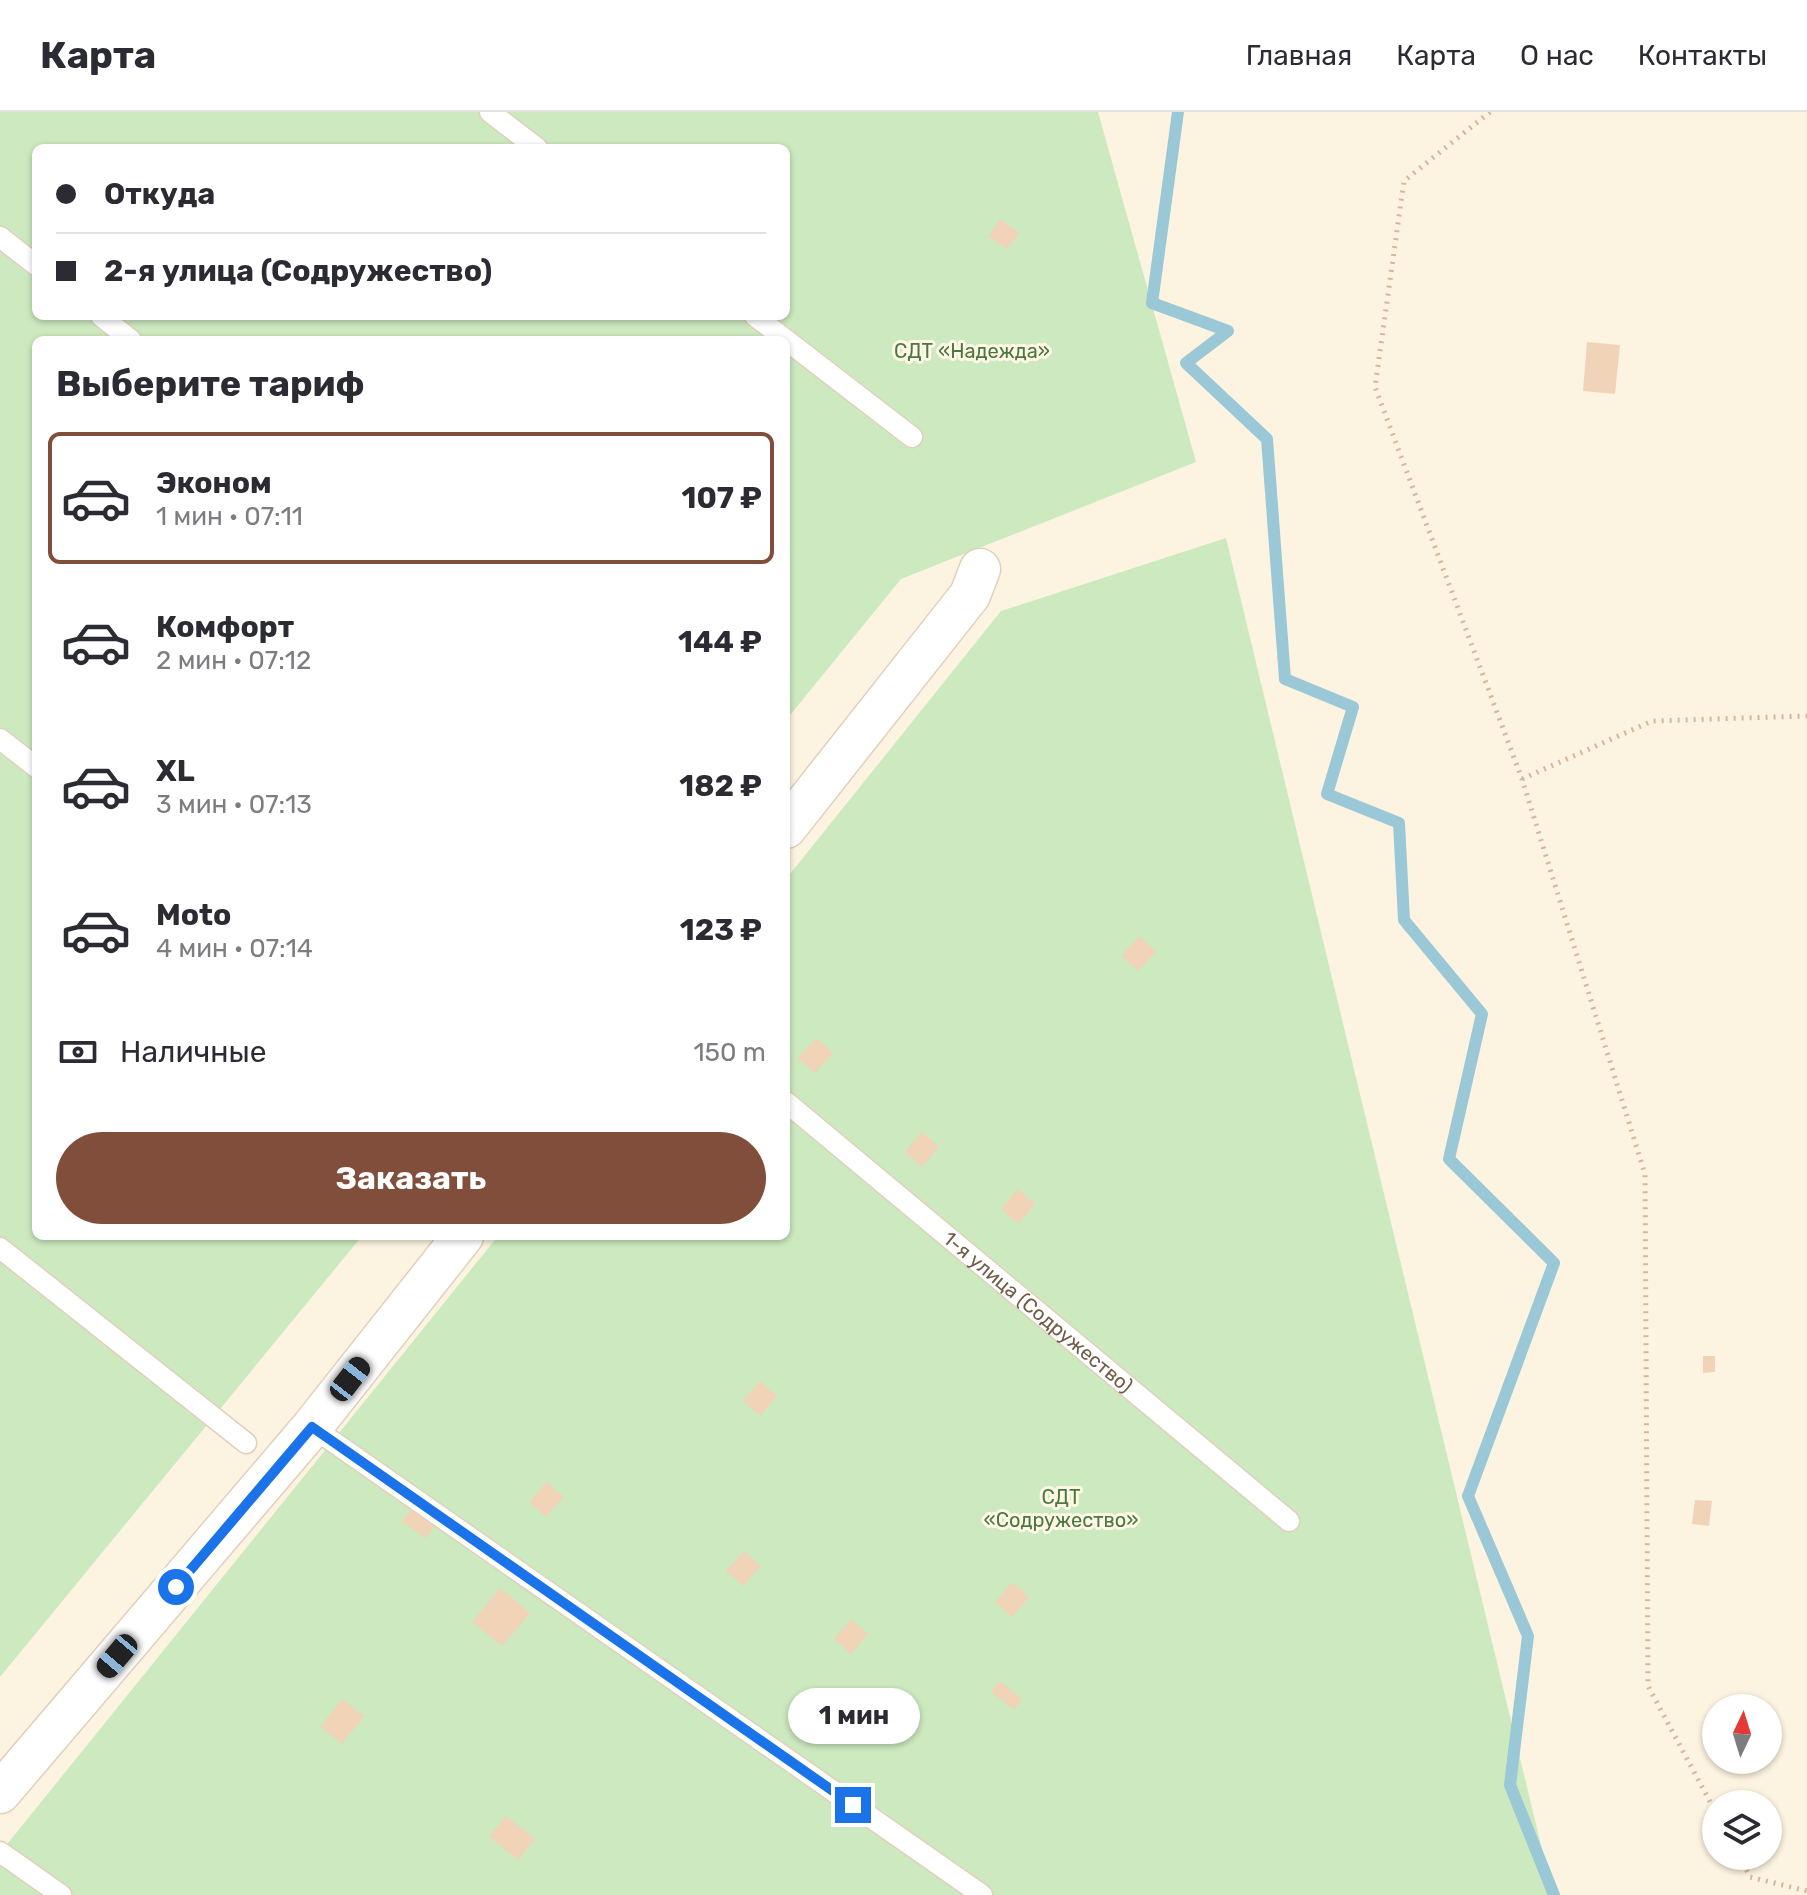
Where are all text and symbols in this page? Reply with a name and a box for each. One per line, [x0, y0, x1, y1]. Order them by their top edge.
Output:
text: Карта [40, 32, 156, 78]
text: Главная [1246, 39, 1352, 72]
text: Карта [1396, 39, 1476, 72]
text: О нас [1520, 39, 1594, 72]
text: Контакты [1638, 39, 1767, 72]
text: Откуда [104, 176, 215, 212]
text: 2-я улица (Содружество) [104, 253, 492, 289]
park label: СДТ «Надежда» [894, 339, 1050, 363]
text: Выберите тариф [56, 362, 365, 405]
icon: car [60, 462, 132, 534]
text: Эконом [156, 465, 272, 501]
text: 107 ₽ [681, 480, 762, 516]
text: 1 мин · 07:11 [156, 501, 303, 532]
icon: car [60, 606, 132, 678]
text: Комфорт [156, 609, 294, 645]
text: 144 ₽ [678, 624, 762, 660]
text: 2 мин · 07:12 [156, 645, 311, 676]
icon: car [60, 750, 132, 822]
text: XL [156, 753, 195, 789]
text: 182 ₽ [679, 768, 762, 804]
text: 3 мин · 07:13 [156, 789, 312, 820]
icon: car [60, 894, 132, 966]
text: Moto [156, 897, 231, 933]
text: 123 ₽ [680, 912, 762, 948]
text: 4 мин · 07:14 [156, 933, 313, 964]
icon: cash [56, 1030, 100, 1074]
text: Наличные [120, 1034, 266, 1070]
text: 150 m [693, 1037, 766, 1068]
button: Заказать [56, 1132, 766, 1224]
street label: 1-я улица (Содружество) [938, 1226, 1138, 1398]
car [326, 1353, 374, 1405]
park label: СДТ «Содружество» [984, 1485, 1138, 1532]
route start [158, 1569, 194, 1605]
car [92, 1630, 142, 1682]
callout: 1 мин [787, 1689, 919, 1745]
north arrow [1702, 1694, 1782, 1774]
map controls [1702, 1694, 1782, 1870]
text: 1 мин [819, 1700, 889, 1731]
route end [835, 1787, 871, 1823]
button: layers [1702, 1790, 1782, 1870]

